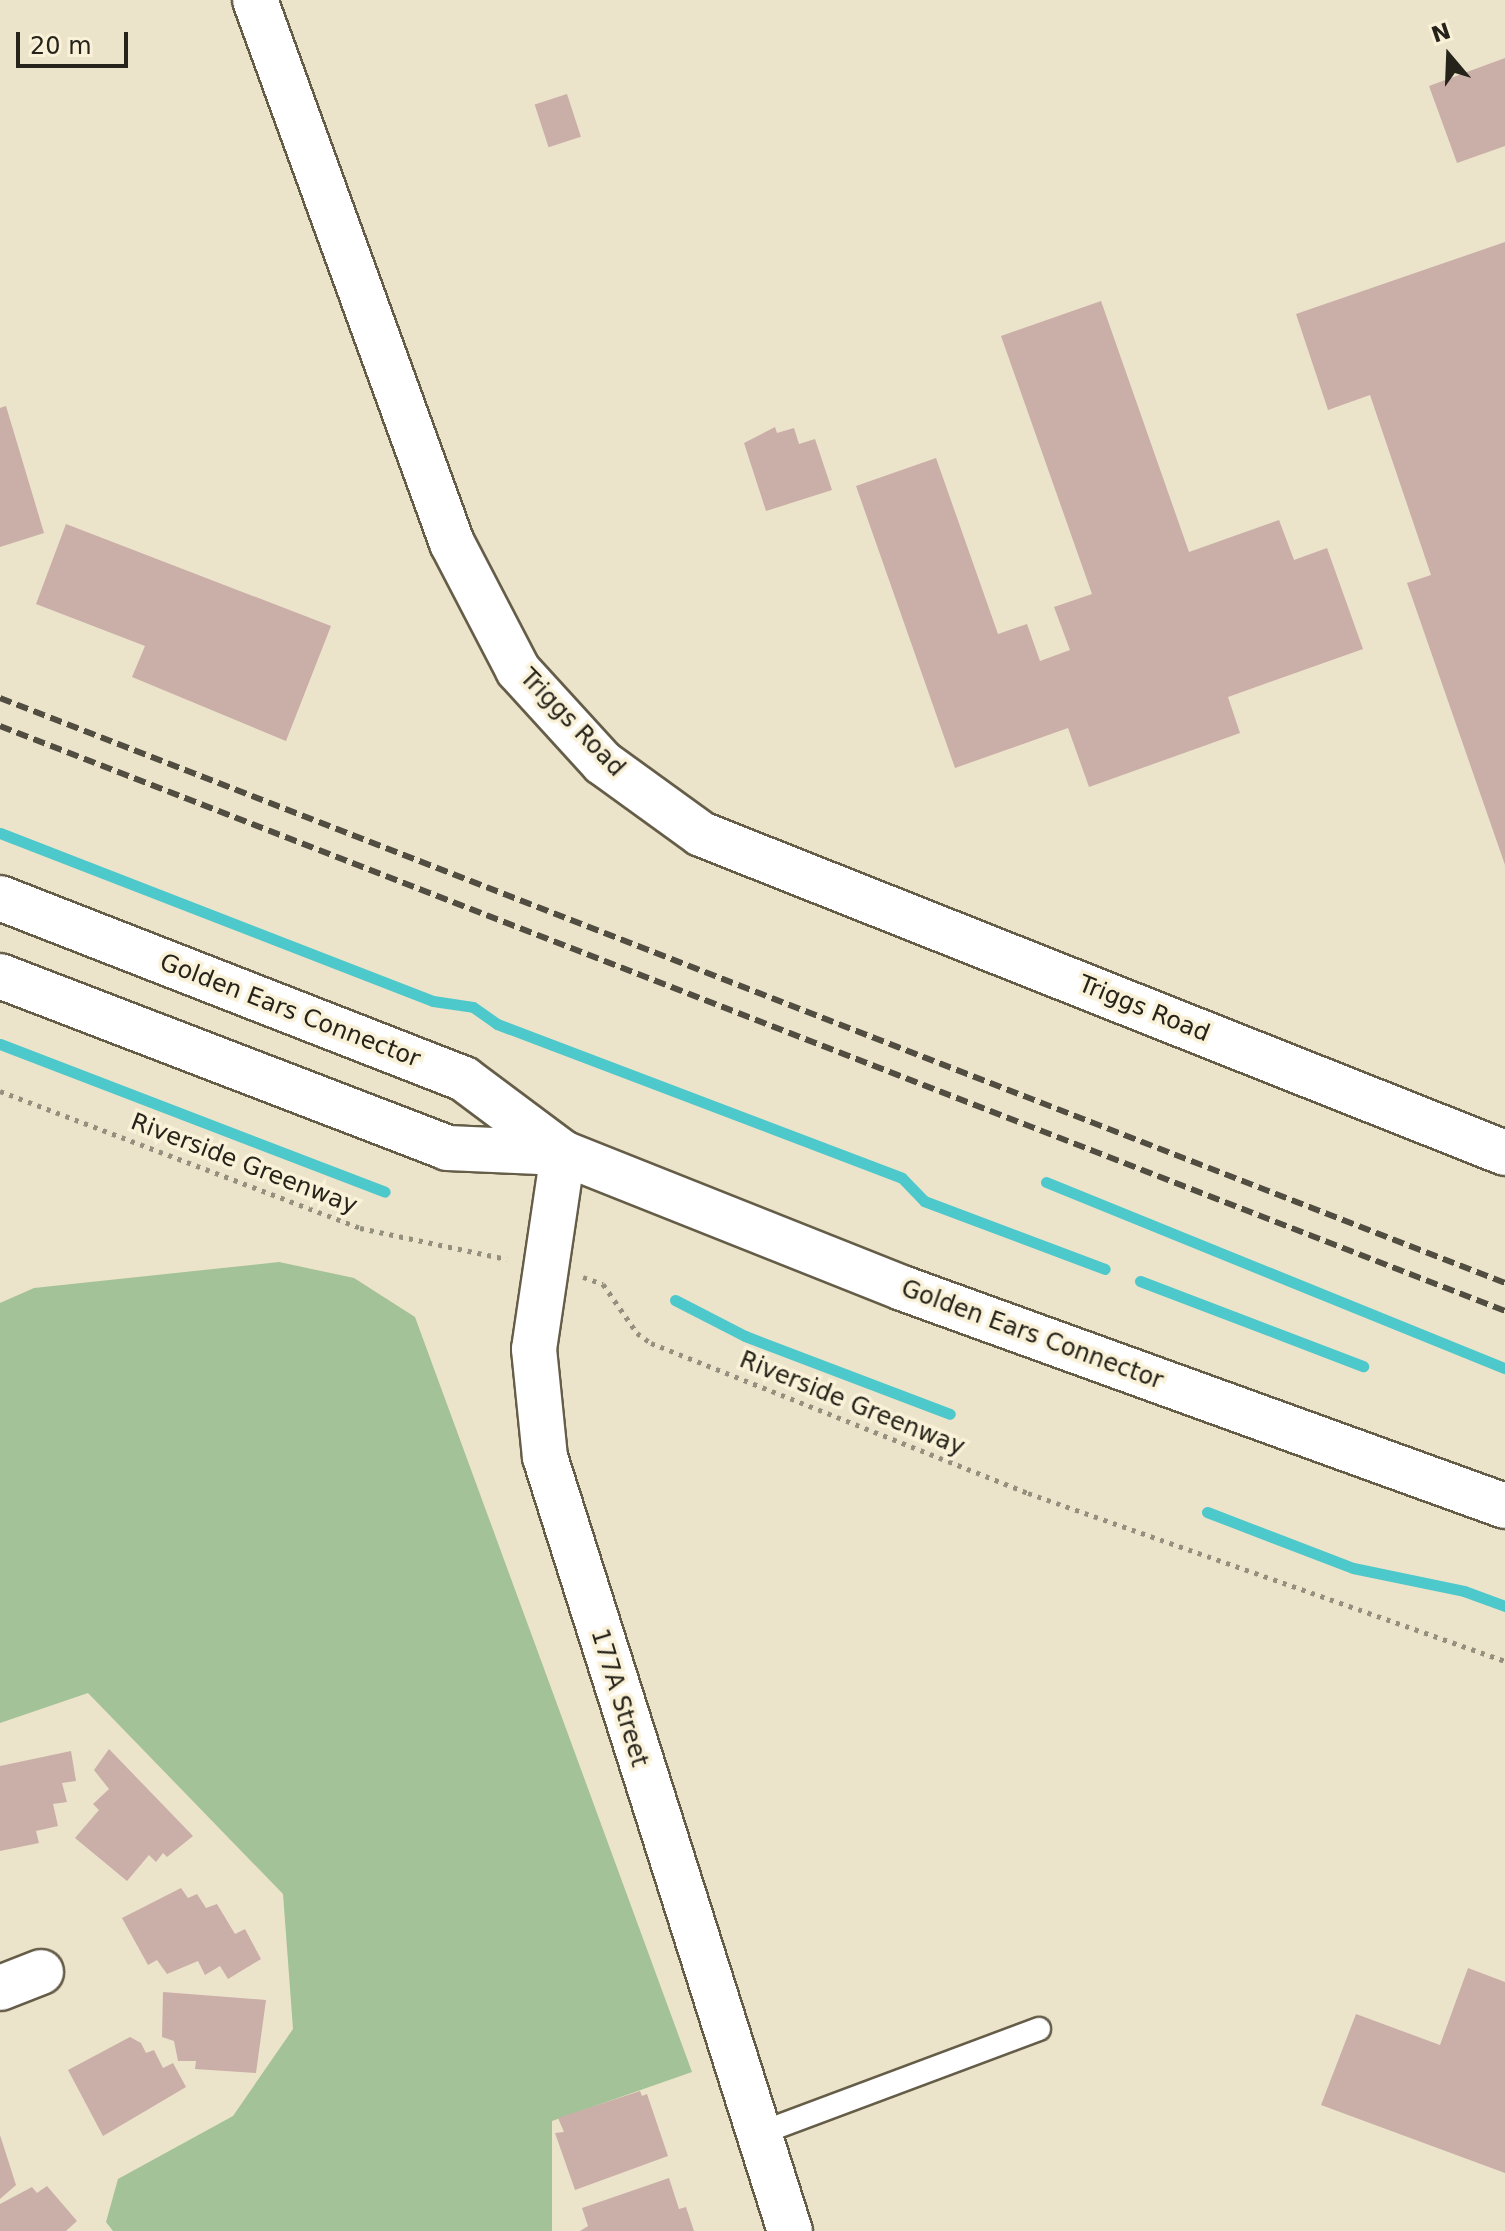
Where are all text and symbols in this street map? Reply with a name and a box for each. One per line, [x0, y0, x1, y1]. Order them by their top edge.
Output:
scale bar [20, 16, 132, 66]
north arrow [1409, 16, 1489, 96]
text: N [1428, 18, 1454, 48]
text: 20 m [30, 32, 92, 60]
street label: Triggs Road [514, 663, 630, 783]
street label: Golden Ears Connector [156, 948, 424, 1074]
street label: Triggs Road [1074, 970, 1214, 1048]
street label: Riverside Greenway [127, 1108, 361, 1220]
street label: Golden Ears Connector [897, 1274, 1167, 1396]
street label: Riverside Greenway [735, 1346, 969, 1462]
street label: 177A Street [584, 1626, 654, 1770]

